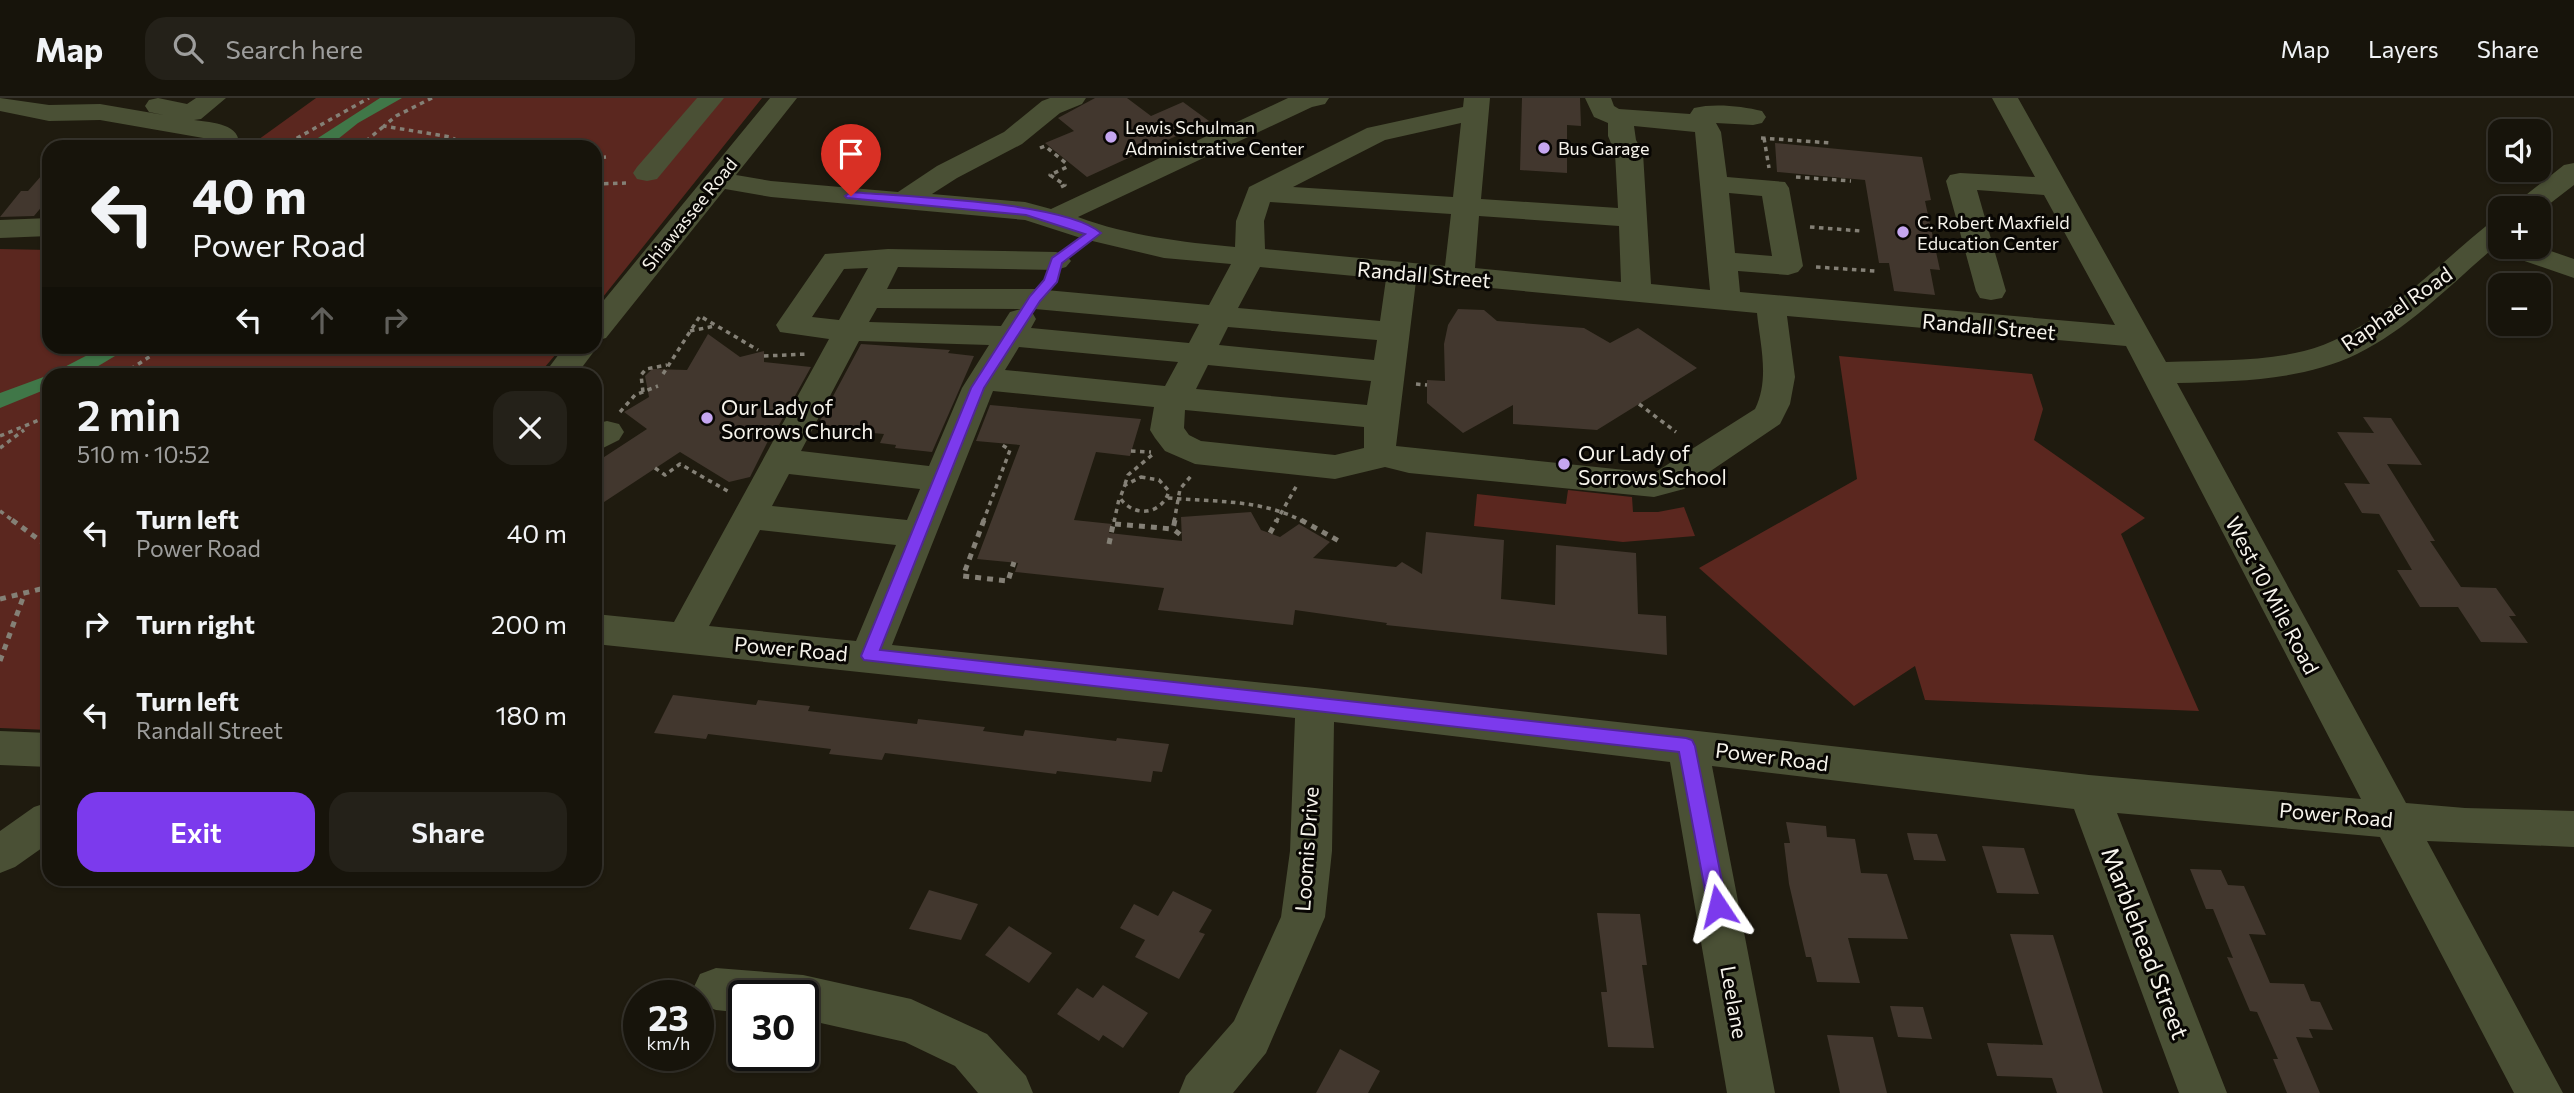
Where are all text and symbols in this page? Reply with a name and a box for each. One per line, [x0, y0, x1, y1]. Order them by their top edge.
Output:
search box [145, 17, 635, 80]
text: Map [35, 28, 103, 69]
icon: search [169, 29, 207, 67]
text: Search here [225, 33, 363, 64]
text: Map [2281, 34, 2330, 63]
text: Layers [2368, 34, 2439, 63]
text: Share [2477, 34, 2539, 63]
place label: Lewis Schulman Administrative Center [1125, 116, 1305, 159]
map controls [2488, 119, 2551, 336]
button: sound [2488, 119, 2551, 182]
pin [821, 124, 881, 196]
marker: Lewis Schulman Administrative Center [1103, 129, 1119, 145]
icon: arrive [832, 135, 870, 173]
place label: Bus Garage [1558, 137, 1649, 159]
marker: Bus Garage [1536, 140, 1552, 156]
street label: Shiawassee Road [637, 153, 741, 275]
text: 40 m [192, 164, 307, 224]
icon: left [77, 168, 168, 259]
button: + [2488, 196, 2551, 259]
place label: C. Robert Maxfield Education Center [1917, 211, 2070, 254]
text: Power Road [192, 224, 366, 264]
marker: C. Robert Maxfield Education Center [1895, 224, 1911, 240]
street label: Randall Street [1356, 256, 1492, 292]
street label: Raphael Road [2336, 261, 2456, 355]
button: − [2488, 273, 2551, 336]
icon: left [230, 301, 268, 339]
icon: ahead [303, 301, 341, 339]
icon: right [376, 301, 414, 339]
street label: Randall Street [1921, 308, 2057, 344]
text: 2 min [77, 388, 181, 440]
button: close [493, 391, 567, 465]
place label: Our Lady of Sorrows Church [721, 394, 873, 443]
marker: Our Lady of Sorrows Church [699, 410, 715, 426]
text: 510 m · 10:52 [77, 440, 210, 468]
place label: Our Lady of Sorrows School [1578, 440, 1727, 489]
marker: Our Lady of Sorrows School [1556, 456, 1572, 472]
text: Turn left [136, 503, 239, 534]
street label: West 10 Mile Road [2221, 512, 2325, 678]
icon: left [77, 514, 115, 552]
text: 40 m [507, 517, 567, 548]
text: Power Road [136, 534, 261, 562]
icon: right [77, 605, 115, 643]
text: Turn right [136, 608, 255, 639]
text: 200 m [491, 608, 567, 639]
street label: Power Road [733, 631, 849, 665]
text: Turn left [136, 685, 239, 716]
icon: left [77, 696, 115, 734]
text: 180 m [495, 699, 567, 730]
text: Randall Street [136, 716, 283, 744]
street label: Power Road [1714, 737, 1830, 775]
street label: Loomis Drive [1289, 786, 1323, 912]
button: Exit [77, 792, 315, 872]
button: Share [329, 792, 567, 872]
street label: Power Road [2278, 797, 2394, 831]
street label: Marblehead Street [2096, 843, 2196, 1043]
position arrow [1681, 869, 1755, 943]
street label: Leelane [1716, 964, 1754, 1040]
speed limit sign: 30 [728, 980, 819, 1071]
text: 23 [648, 995, 689, 1038]
text: km/h [647, 1032, 690, 1054]

